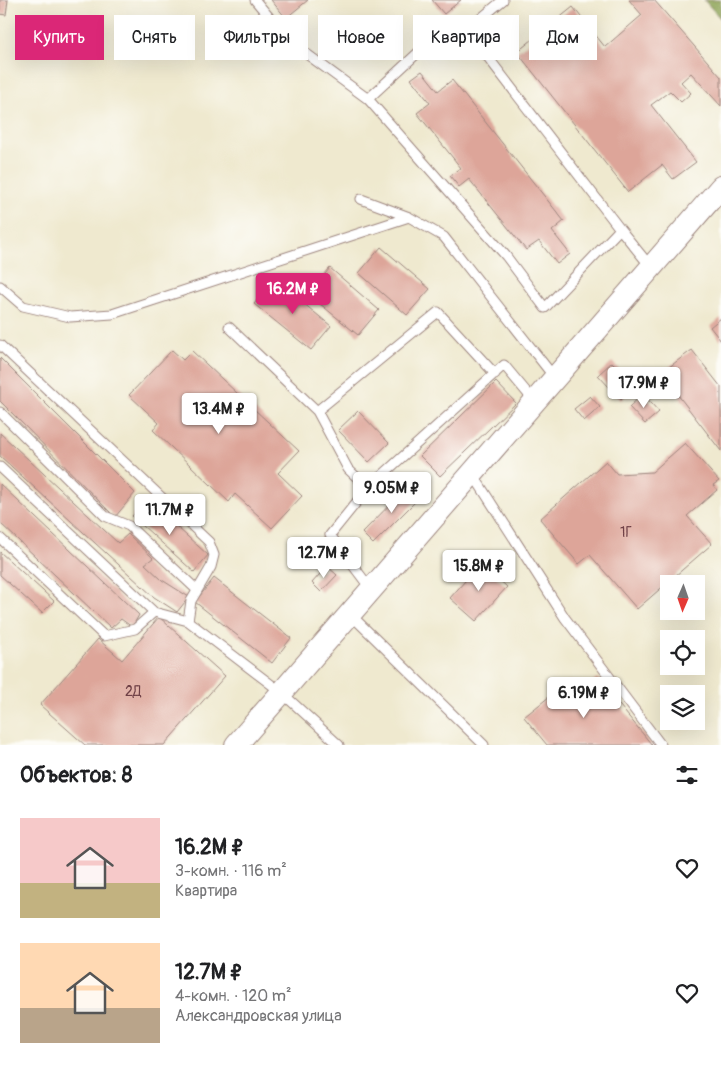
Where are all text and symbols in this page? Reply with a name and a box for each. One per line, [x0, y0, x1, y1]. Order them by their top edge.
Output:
chip: Купить [15, 15, 104, 60]
chip: Снять [114, 15, 195, 60]
chip: Фильтры [205, 15, 308, 60]
chip: Новое [318, 15, 403, 60]
chip: Квартира [413, 15, 519, 60]
chip: Дом [529, 15, 597, 60]
pin: 16.2M ₽ [247, 272, 339, 315]
text: 16.2M ₽ [267, 279, 319, 299]
pin: 17.9M ₽ [598, 366, 690, 409]
text: 17.9M ₽ [618, 373, 670, 393]
pin: 13.4M ₽ [173, 392, 265, 435]
text: 13.4M ₽ [193, 399, 245, 419]
pin: 9.05M ₽ [346, 472, 438, 514]
text: 9.05M ₽ [364, 478, 420, 498]
pin: 11.7M ₽ [124, 494, 216, 536]
text: 11.7M ₽ [145, 500, 195, 520]
house number: 1Г [620, 524, 632, 541]
pin: 12.7M ₽ [278, 536, 370, 579]
text: 12.7M ₽ [298, 543, 350, 563]
pin: 15.8M ₽ [433, 550, 525, 592]
text: 15.8M ₽ [453, 556, 505, 576]
north arrow [660, 575, 705, 620]
map controls [660, 575, 705, 730]
button: locate [660, 630, 705, 675]
pin: 6.19M ₽ [538, 676, 630, 719]
house number: 2Д [125, 683, 142, 700]
text: 6.19M ₽ [558, 683, 610, 703]
button: layers [660, 685, 705, 730]
icon: filters [673, 761, 701, 789]
text: Объектов: 8 [20, 762, 132, 789]
text: 16.2M ₽ [175, 834, 244, 861]
icon: home [60, 838, 120, 898]
icon: heart [673, 854, 701, 882]
text: 3-комн. · 116 m² [175, 861, 287, 881]
text: Квартира [175, 881, 237, 901]
text: 12.7M ₽ [175, 959, 243, 986]
icon: home [60, 963, 120, 1023]
icon: heart [673, 979, 701, 1007]
text: 4-комн. · 120 m² [175, 986, 291, 1006]
text: Александровская улица [175, 1006, 342, 1026]

